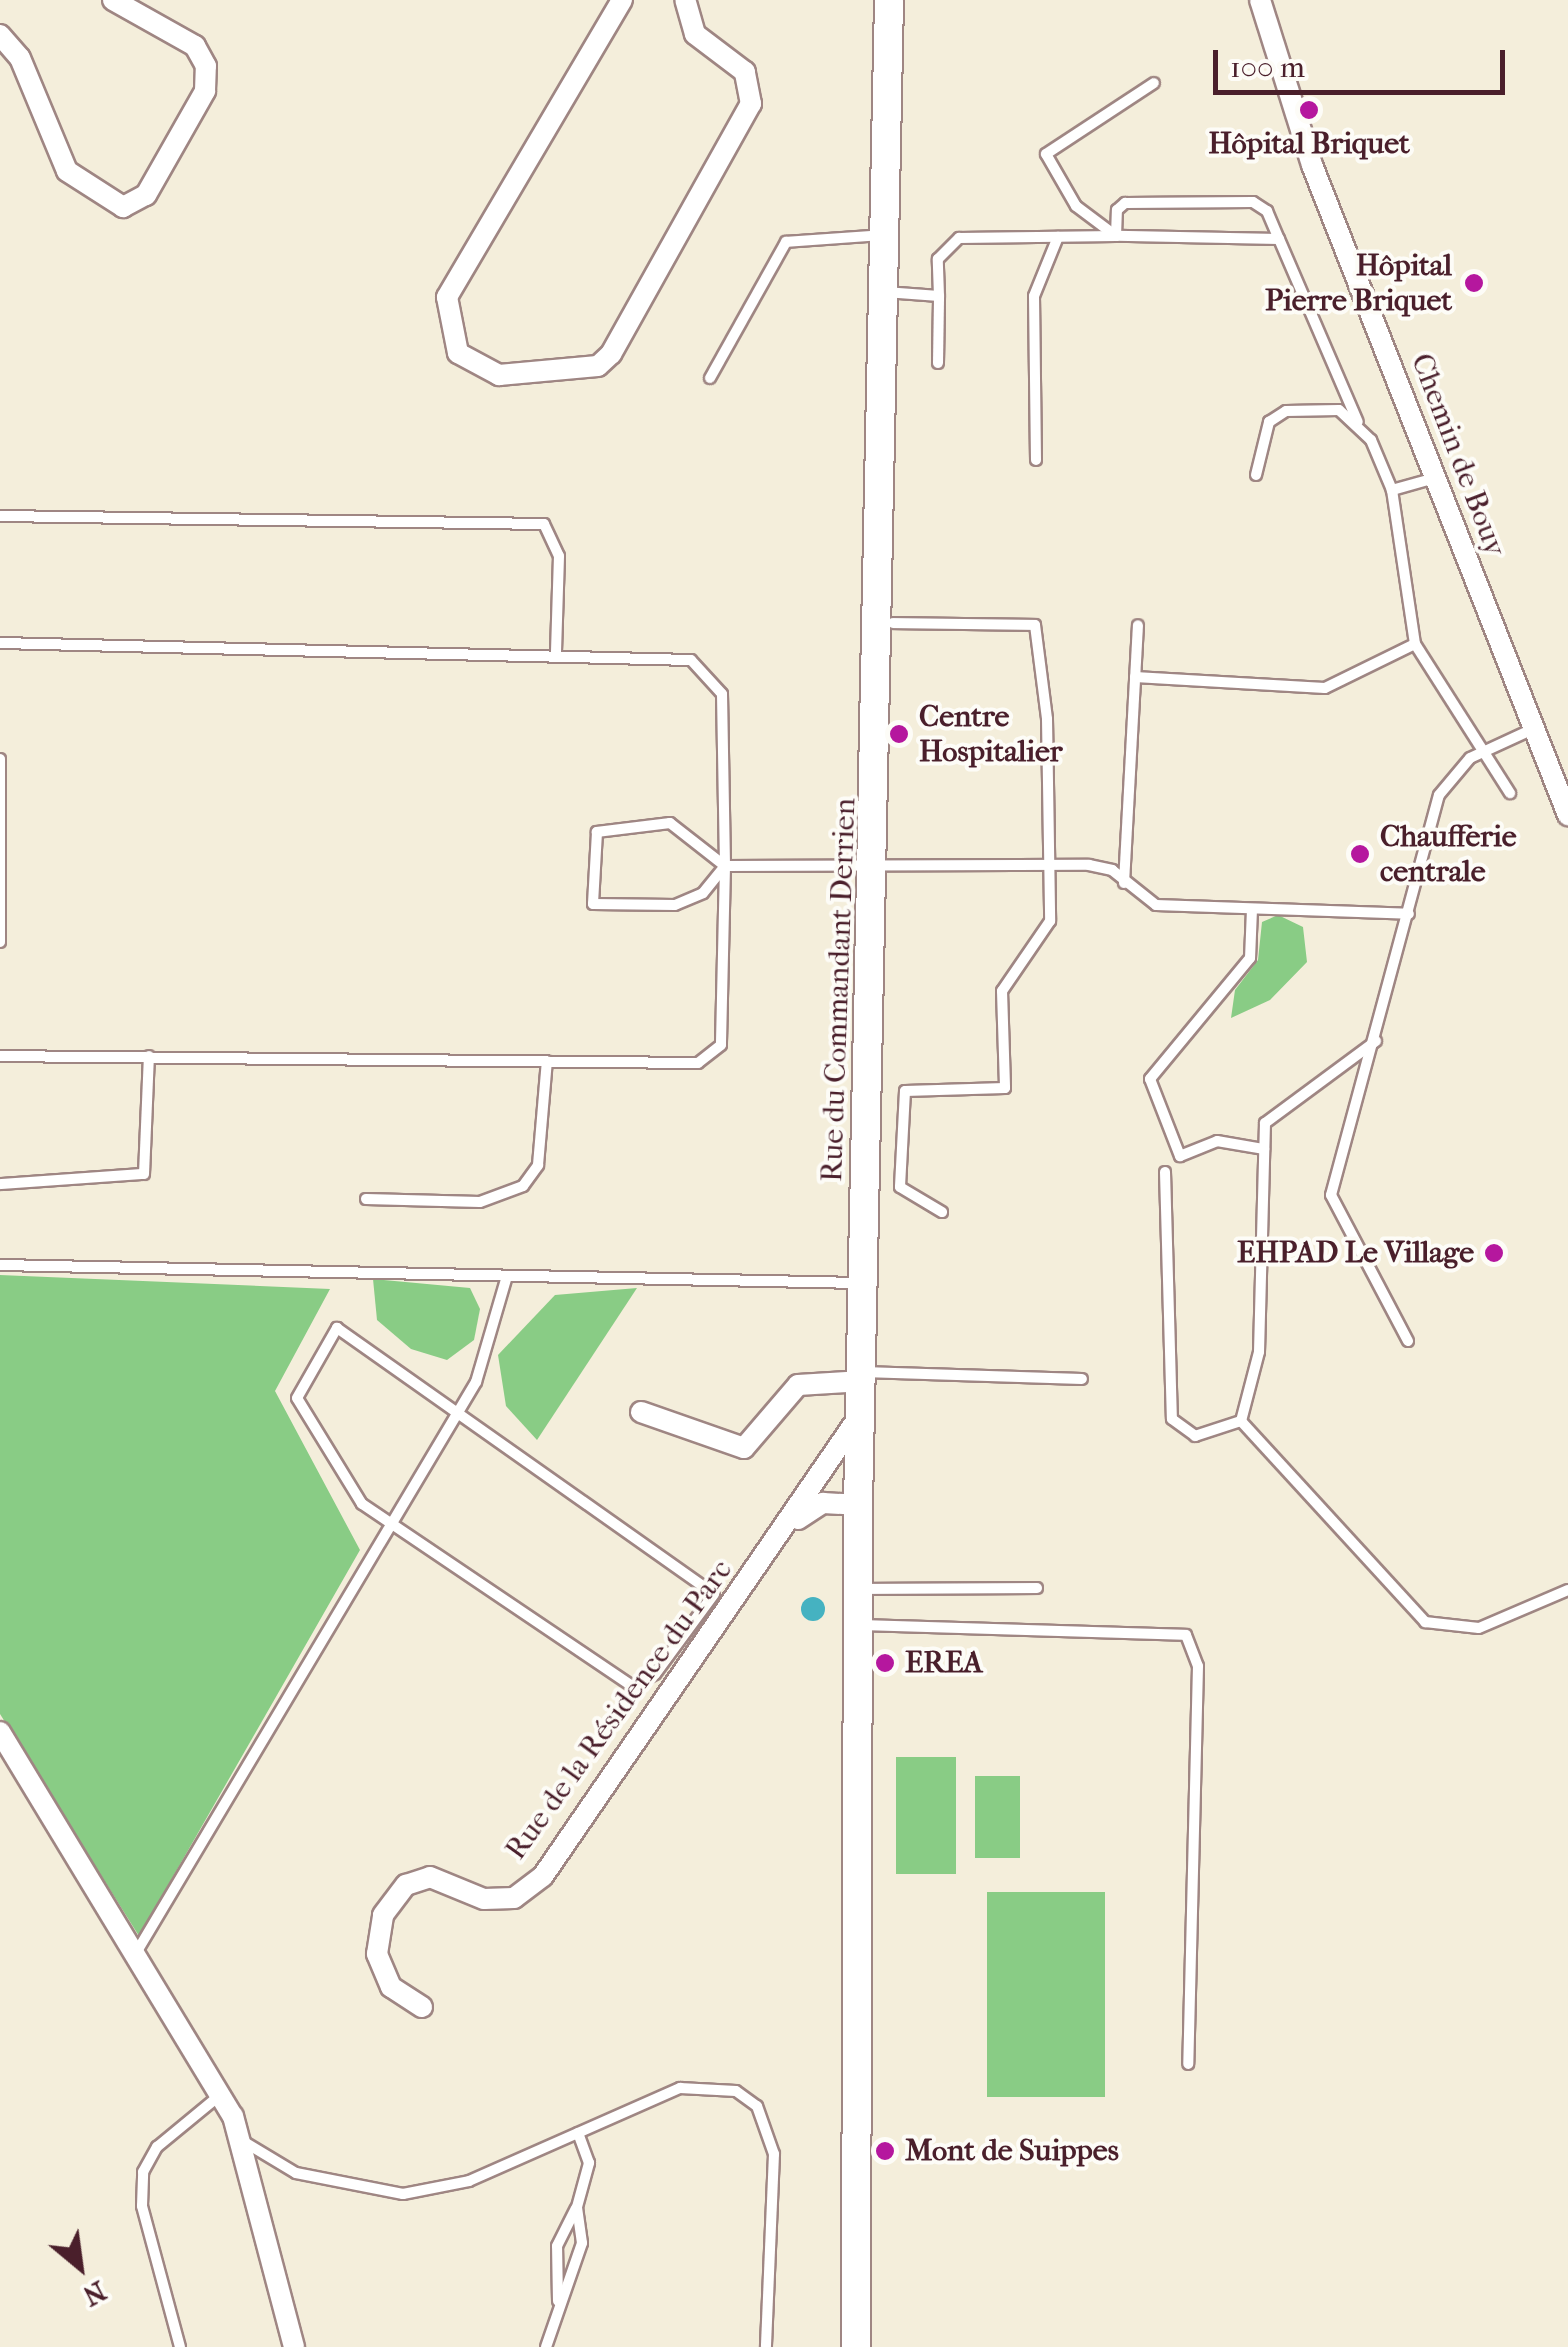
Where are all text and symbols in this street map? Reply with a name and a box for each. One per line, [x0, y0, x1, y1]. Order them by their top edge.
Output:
scale bar [1218, 30, 1510, 92]
text: 100 m [1230, 50, 1305, 85]
marker: Hôpital Briquet [1298, 99, 1320, 121]
place label: Hôpital Briquet [1208, 126, 1410, 162]
place label: Hôpital Pierre Briquet [1265, 248, 1452, 318]
marker: Hôpital Pierre Briquet [1461, 270, 1487, 296]
street label: Chemin de Bouy [1403, 349, 1513, 561]
place label: Centre Hospitalier [919, 699, 1063, 770]
marker: Centre Hospitalier [888, 723, 910, 745]
street label: Rue du Commandant Derrien [814, 797, 864, 1183]
place label: Chaufferie centrale [1380, 819, 1517, 890]
marker: Chaufferie centrale [1349, 843, 1371, 865]
place label: EHPAD Le Village [1237, 1235, 1474, 1271]
marker: EHPAD Le Village [1483, 1242, 1505, 1264]
street label: Rue de la Résidence du Parc [498, 1553, 740, 1867]
place label: EREA [905, 1645, 983, 1681]
marker: EREA [874, 1652, 896, 1674]
place label: Mont de Suippes [905, 2133, 1119, 2169]
marker: Mont de Suippes [874, 2140, 896, 2162]
north arrow [30, 2217, 130, 2317]
text: N [77, 2274, 112, 2313]

